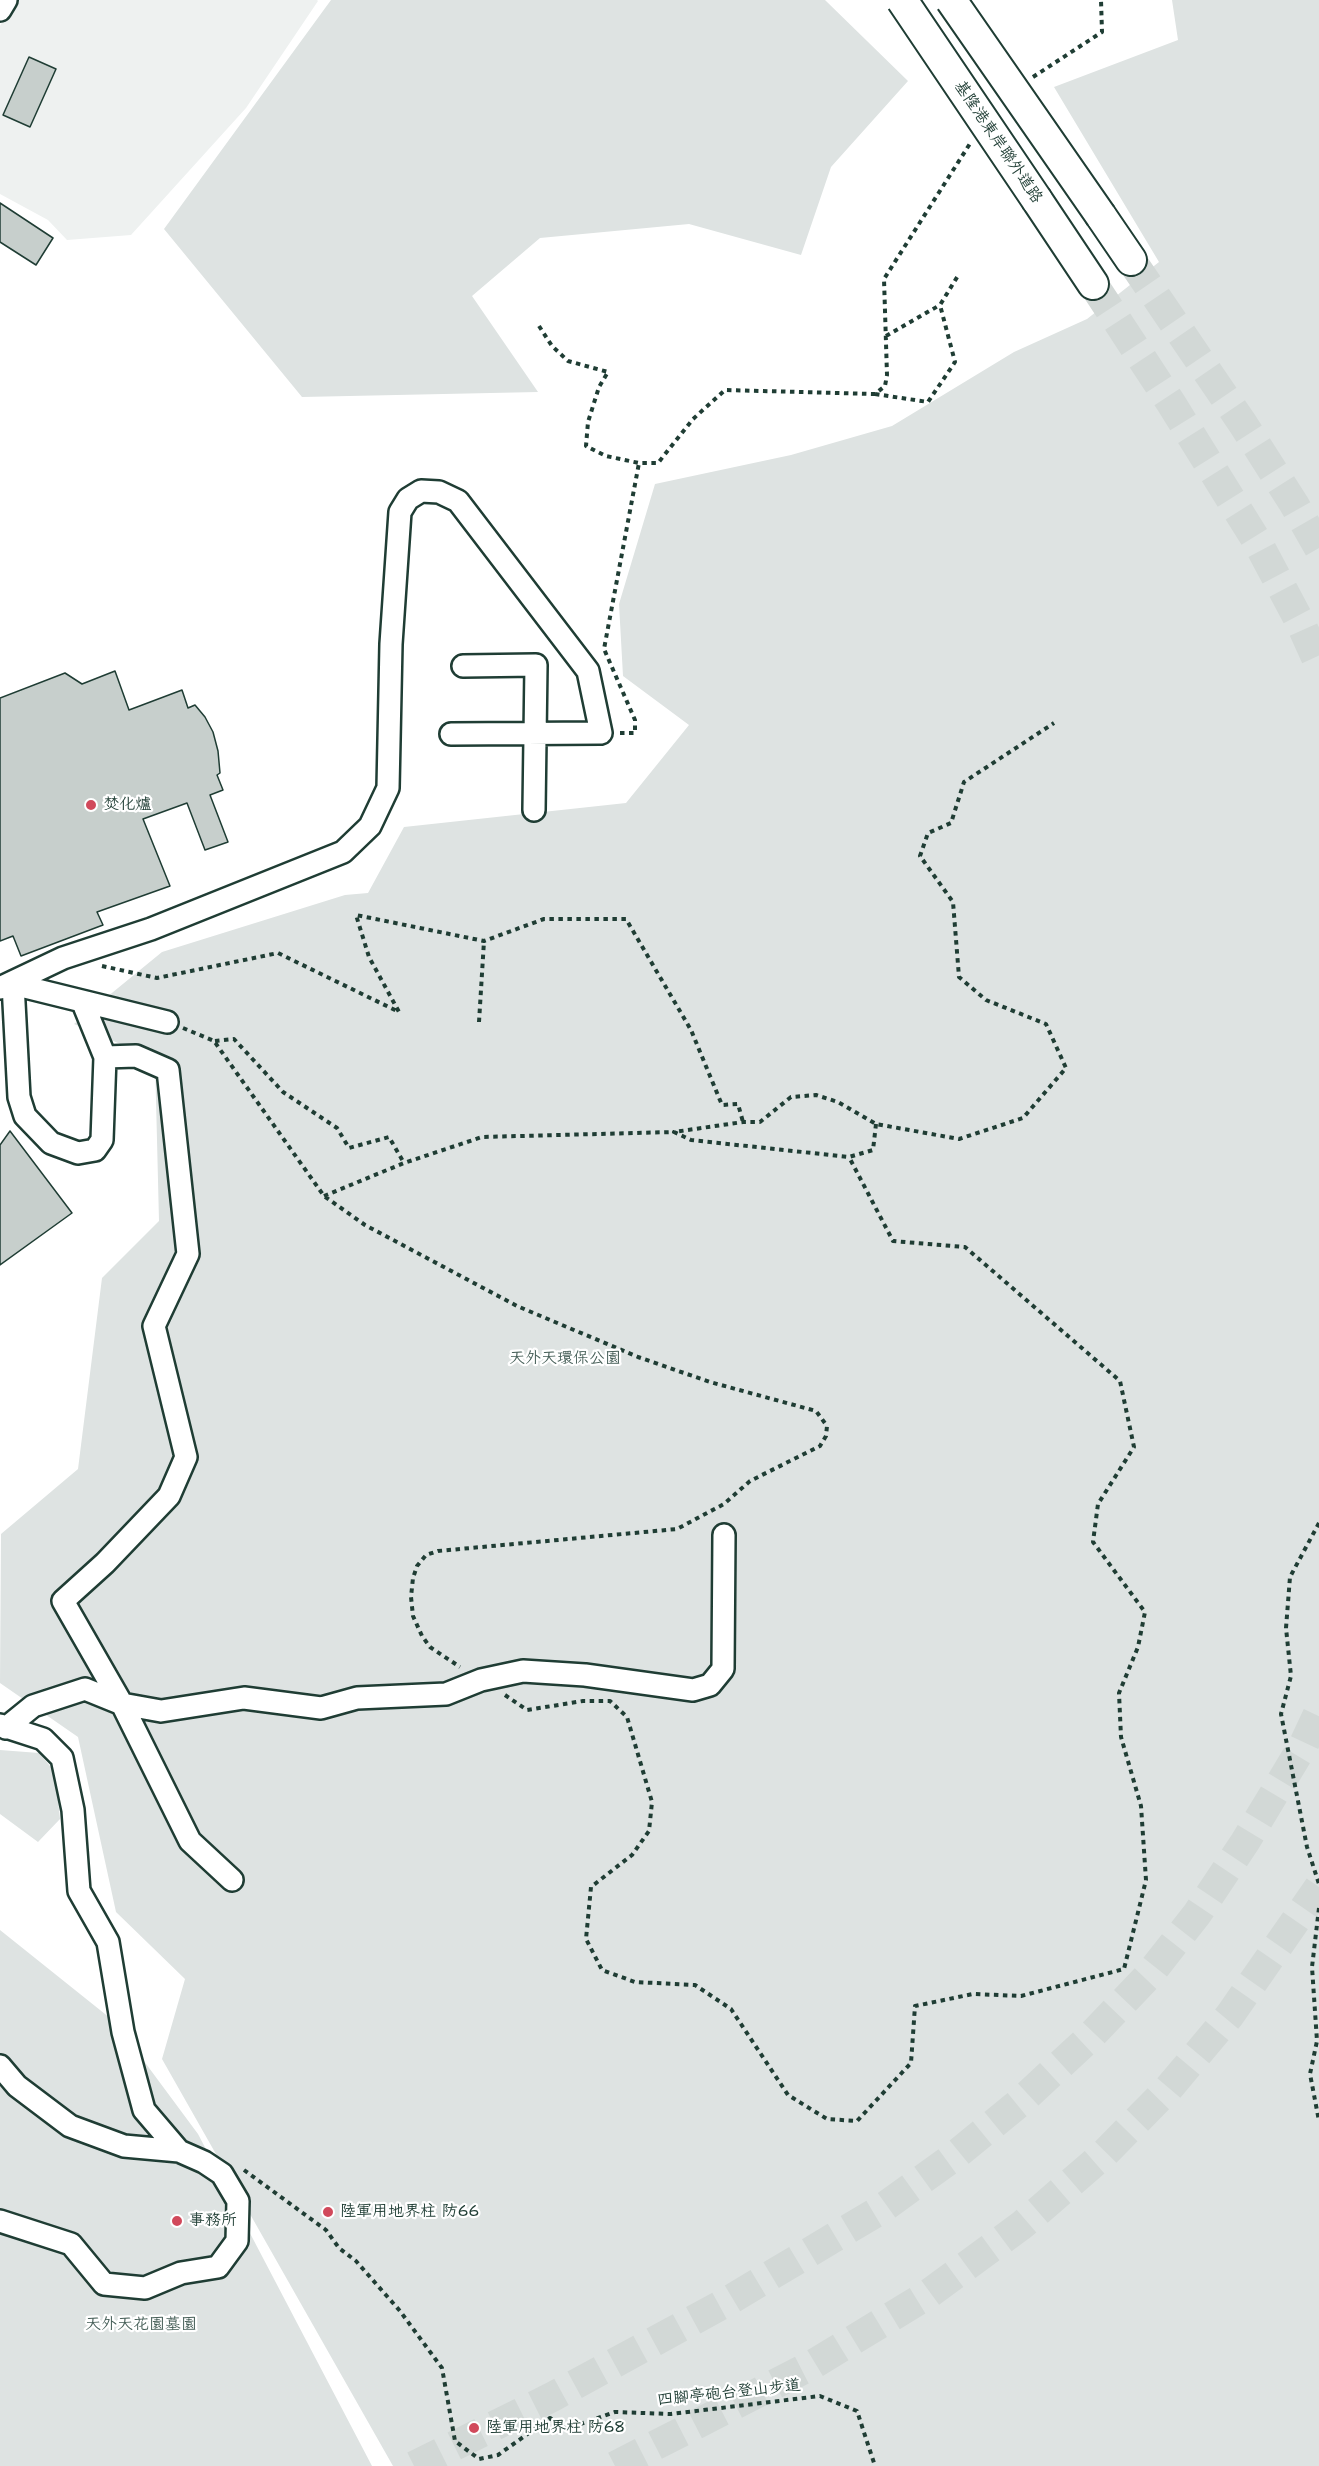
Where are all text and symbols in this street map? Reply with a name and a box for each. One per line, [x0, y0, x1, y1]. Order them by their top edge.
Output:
street label: 基隆港東岸聯外道路 [950, 77, 1046, 207]
place label: 焚化爐 [103, 795, 151, 815]
marker: 焚化爐 [84, 798, 98, 812]
park label: 天外天環保公園 [509, 1349, 621, 1369]
place label: 陸軍用地界柱 防66 [340, 2202, 479, 2222]
marker: 陸軍用地界柱 防66 [321, 2205, 335, 2219]
place label: 事務所 [189, 2211, 237, 2231]
marker: 事務所 [170, 2214, 184, 2228]
park label: 天外天花園墓園 [85, 2315, 197, 2335]
street label: 四腳亭砲台登山步道 [656, 2376, 802, 2410]
place label: 陸軍用地界柱 防68 [486, 2418, 625, 2438]
marker: 陸軍用地界柱 防68 [467, 2421, 481, 2435]

